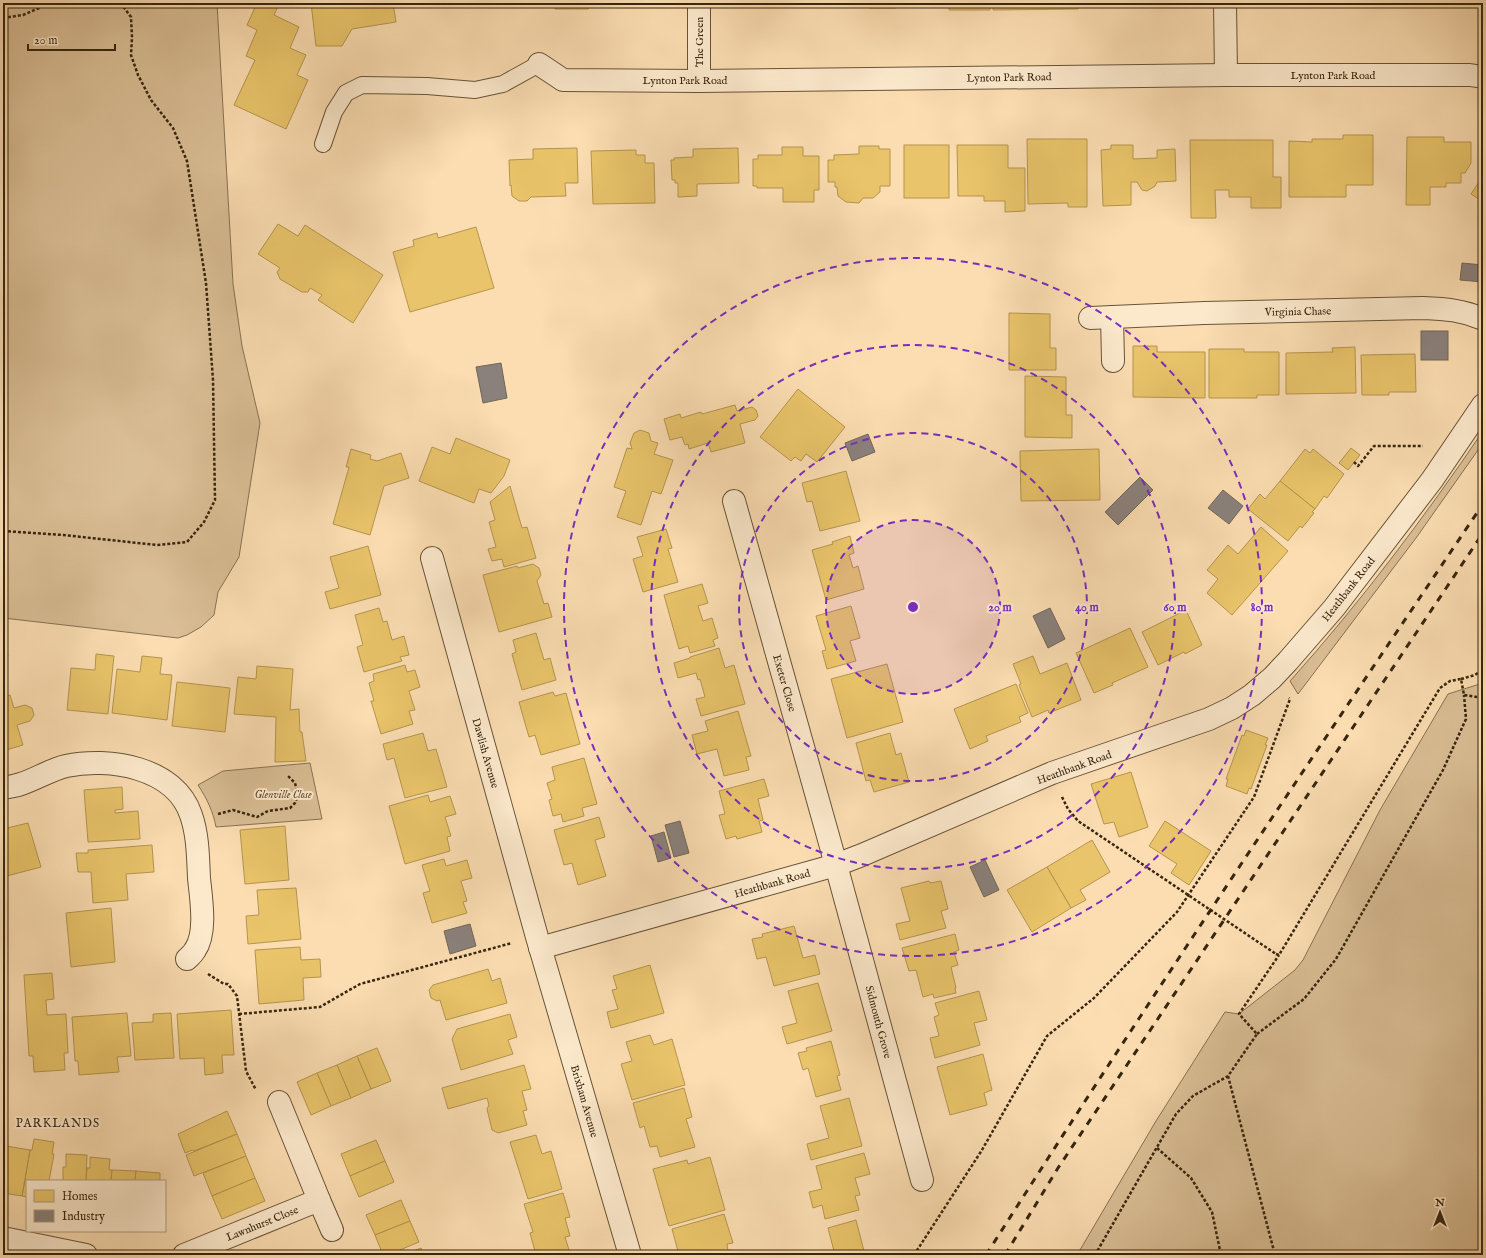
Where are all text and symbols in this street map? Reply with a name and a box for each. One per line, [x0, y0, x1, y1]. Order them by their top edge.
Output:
street label: The Green [693, 17, 707, 67]
scale bar [28, 26, 115, 52]
text: 20 m [34, 33, 57, 48]
street label: Lynton Park Road [1291, 69, 1376, 83]
street label: Lynton Park Road [966, 70, 1052, 86]
street label: Lynton Park Road [643, 74, 728, 88]
street label: Virginia Chase [1264, 304, 1331, 320]
street label: Heathbank Road [1319, 554, 1379, 625]
centre of rings [906, 600, 920, 614]
text: 20 m [988, 600, 1012, 615]
text: 40 m [1075, 600, 1100, 615]
text: 60 m [1164, 600, 1187, 615]
text: 80 m [1251, 600, 1274, 615]
street label: Exeter Close [769, 653, 799, 713]
street label: Dawlish Avenue [468, 717, 502, 790]
street label: Heathbank Road [1035, 748, 1114, 788]
park label: Glenville Close [254, 788, 312, 802]
street label: Heathbank Road [733, 866, 812, 901]
street label: Sidmouth Grove [862, 984, 894, 1060]
street label: Brixham Avenue [567, 1063, 601, 1139]
district label: PARKLANDS [16, 1116, 100, 1131]
legend [26, 1180, 166, 1232]
text: Homes [62, 1189, 98, 1204]
north arrow [1420, 1192, 1460, 1232]
text: N [1434, 1196, 1445, 1210]
street label: Lawnhurst Close [224, 1203, 301, 1245]
text: Industry [62, 1209, 105, 1224]

